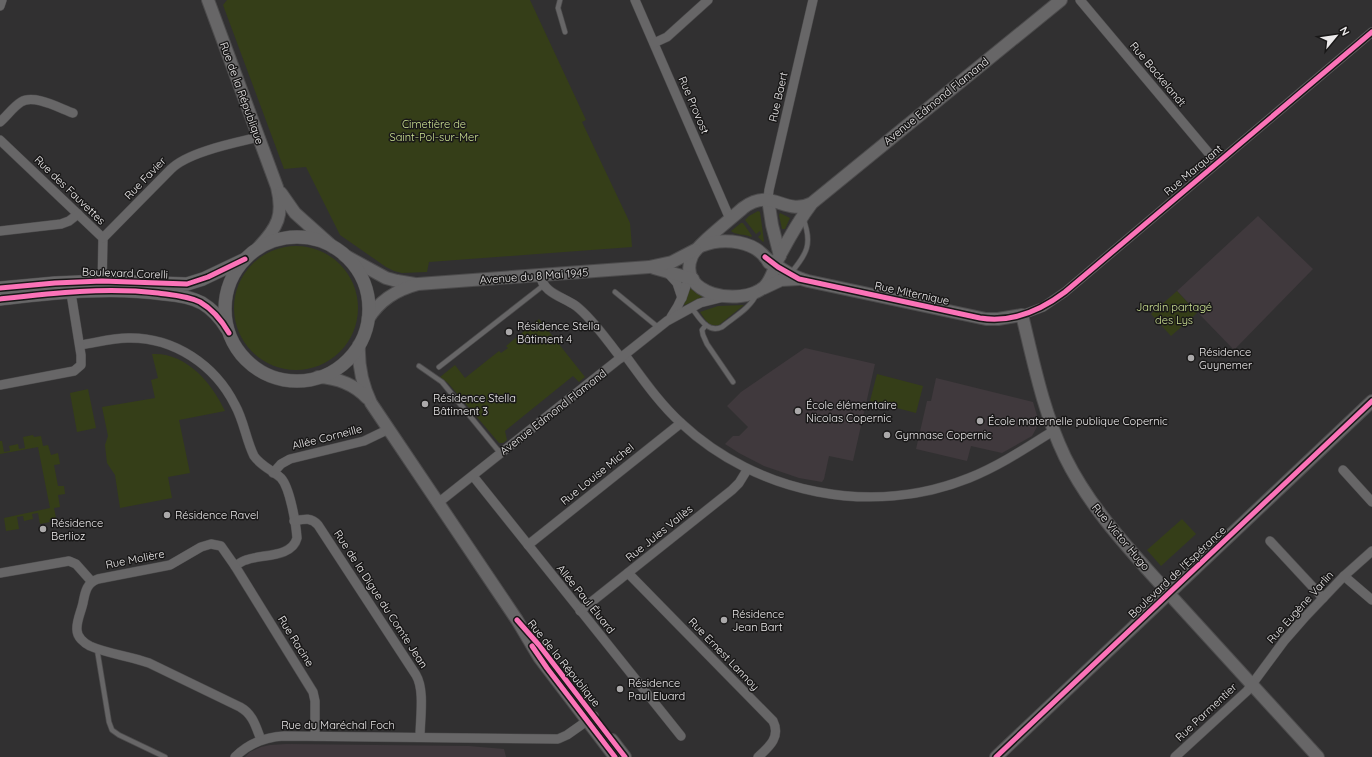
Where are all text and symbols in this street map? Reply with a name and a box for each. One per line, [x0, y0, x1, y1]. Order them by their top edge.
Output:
north arrow [1316, 16, 1356, 56]
text: N [1337, 24, 1353, 38]
street label: Rue Backelandt [1127, 39, 1189, 109]
street label: Rue de la République [217, 40, 267, 146]
street label: Avenue Edmond Flamand [881, 54, 991, 148]
street label: Rue Baert [765, 70, 791, 123]
street label: Rue Provost [676, 74, 712, 136]
park label: Cimetière de Saint-Pol-sur-Mer [390, 117, 479, 144]
street label: Rue Marquant [1161, 141, 1225, 199]
street label: Rue des Fauvettes [32, 153, 108, 227]
street label: Rue Favier [121, 153, 169, 202]
street label: Boulevard Corelli [82, 264, 168, 282]
street label: Avenue du 8 Mai 1945 [479, 265, 589, 287]
street label: Rue Miternique [873, 278, 951, 308]
park label: Jardin partagé des Lys [1136, 300, 1212, 327]
place label: Résidence Stella Bâtiment 4 [517, 319, 600, 346]
marker: Résidence Stella Bâtiment 4 [504, 327, 514, 337]
place label: Résidence Guynemer [1199, 345, 1253, 372]
marker: Résidence Guynemer [1186, 353, 1196, 363]
street label: Avenue Edmond Flamand [497, 366, 609, 458]
place label: Résidence Stella Bâtiment 3 [433, 391, 516, 418]
place label: École élémentaire Nicolas Copernic [806, 398, 897, 425]
marker: Résidence Stella Bâtiment 3 [420, 399, 430, 409]
marker: École élémentaire Nicolas Copernic [793, 406, 803, 416]
place label: École maternelle publique Copernic [988, 414, 1168, 428]
marker: École maternelle publique Copernic [975, 416, 985, 426]
street label: Allée Corneille [291, 422, 363, 452]
place label: Gymnase Copernic [895, 428, 992, 442]
marker: Gymnase Copernic [882, 430, 892, 440]
street label: Rue Louise Michel [557, 440, 637, 508]
street label: Rue Victor Hugo [1089, 501, 1153, 574]
street label: Rue Jules Vallès [623, 502, 695, 564]
place label: Résidence Ravel [175, 508, 259, 522]
marker: Résidence Ravel [162, 510, 172, 520]
place label: Résidence Berlioz [51, 516, 103, 543]
street label: Boulevard de l'Espérance [1125, 523, 1229, 621]
marker: Résidence Berlioz [38, 524, 48, 534]
street label: Rue de la Digue du Comte Jean [331, 527, 431, 671]
street label: Rue Molière [104, 546, 166, 572]
street label: Allée Paul Éluard [554, 562, 618, 636]
street label: Rue Eugène Varlin [1264, 568, 1336, 646]
place label: Résidence Jean Bart [732, 607, 784, 634]
street label: Rue Racine [275, 613, 317, 669]
street label: Rue Ernest Lannoy [686, 615, 762, 693]
marker: Résidence Jean Bart [719, 615, 729, 625]
street label: Rue de la République [525, 617, 603, 709]
place label: Résidence Paul Eluard [628, 676, 685, 703]
street label: Rue Parmentier [1172, 679, 1240, 744]
marker: Résidence Paul Eluard [615, 684, 625, 694]
street label: Rue du Maréchal Foch [281, 718, 395, 732]

